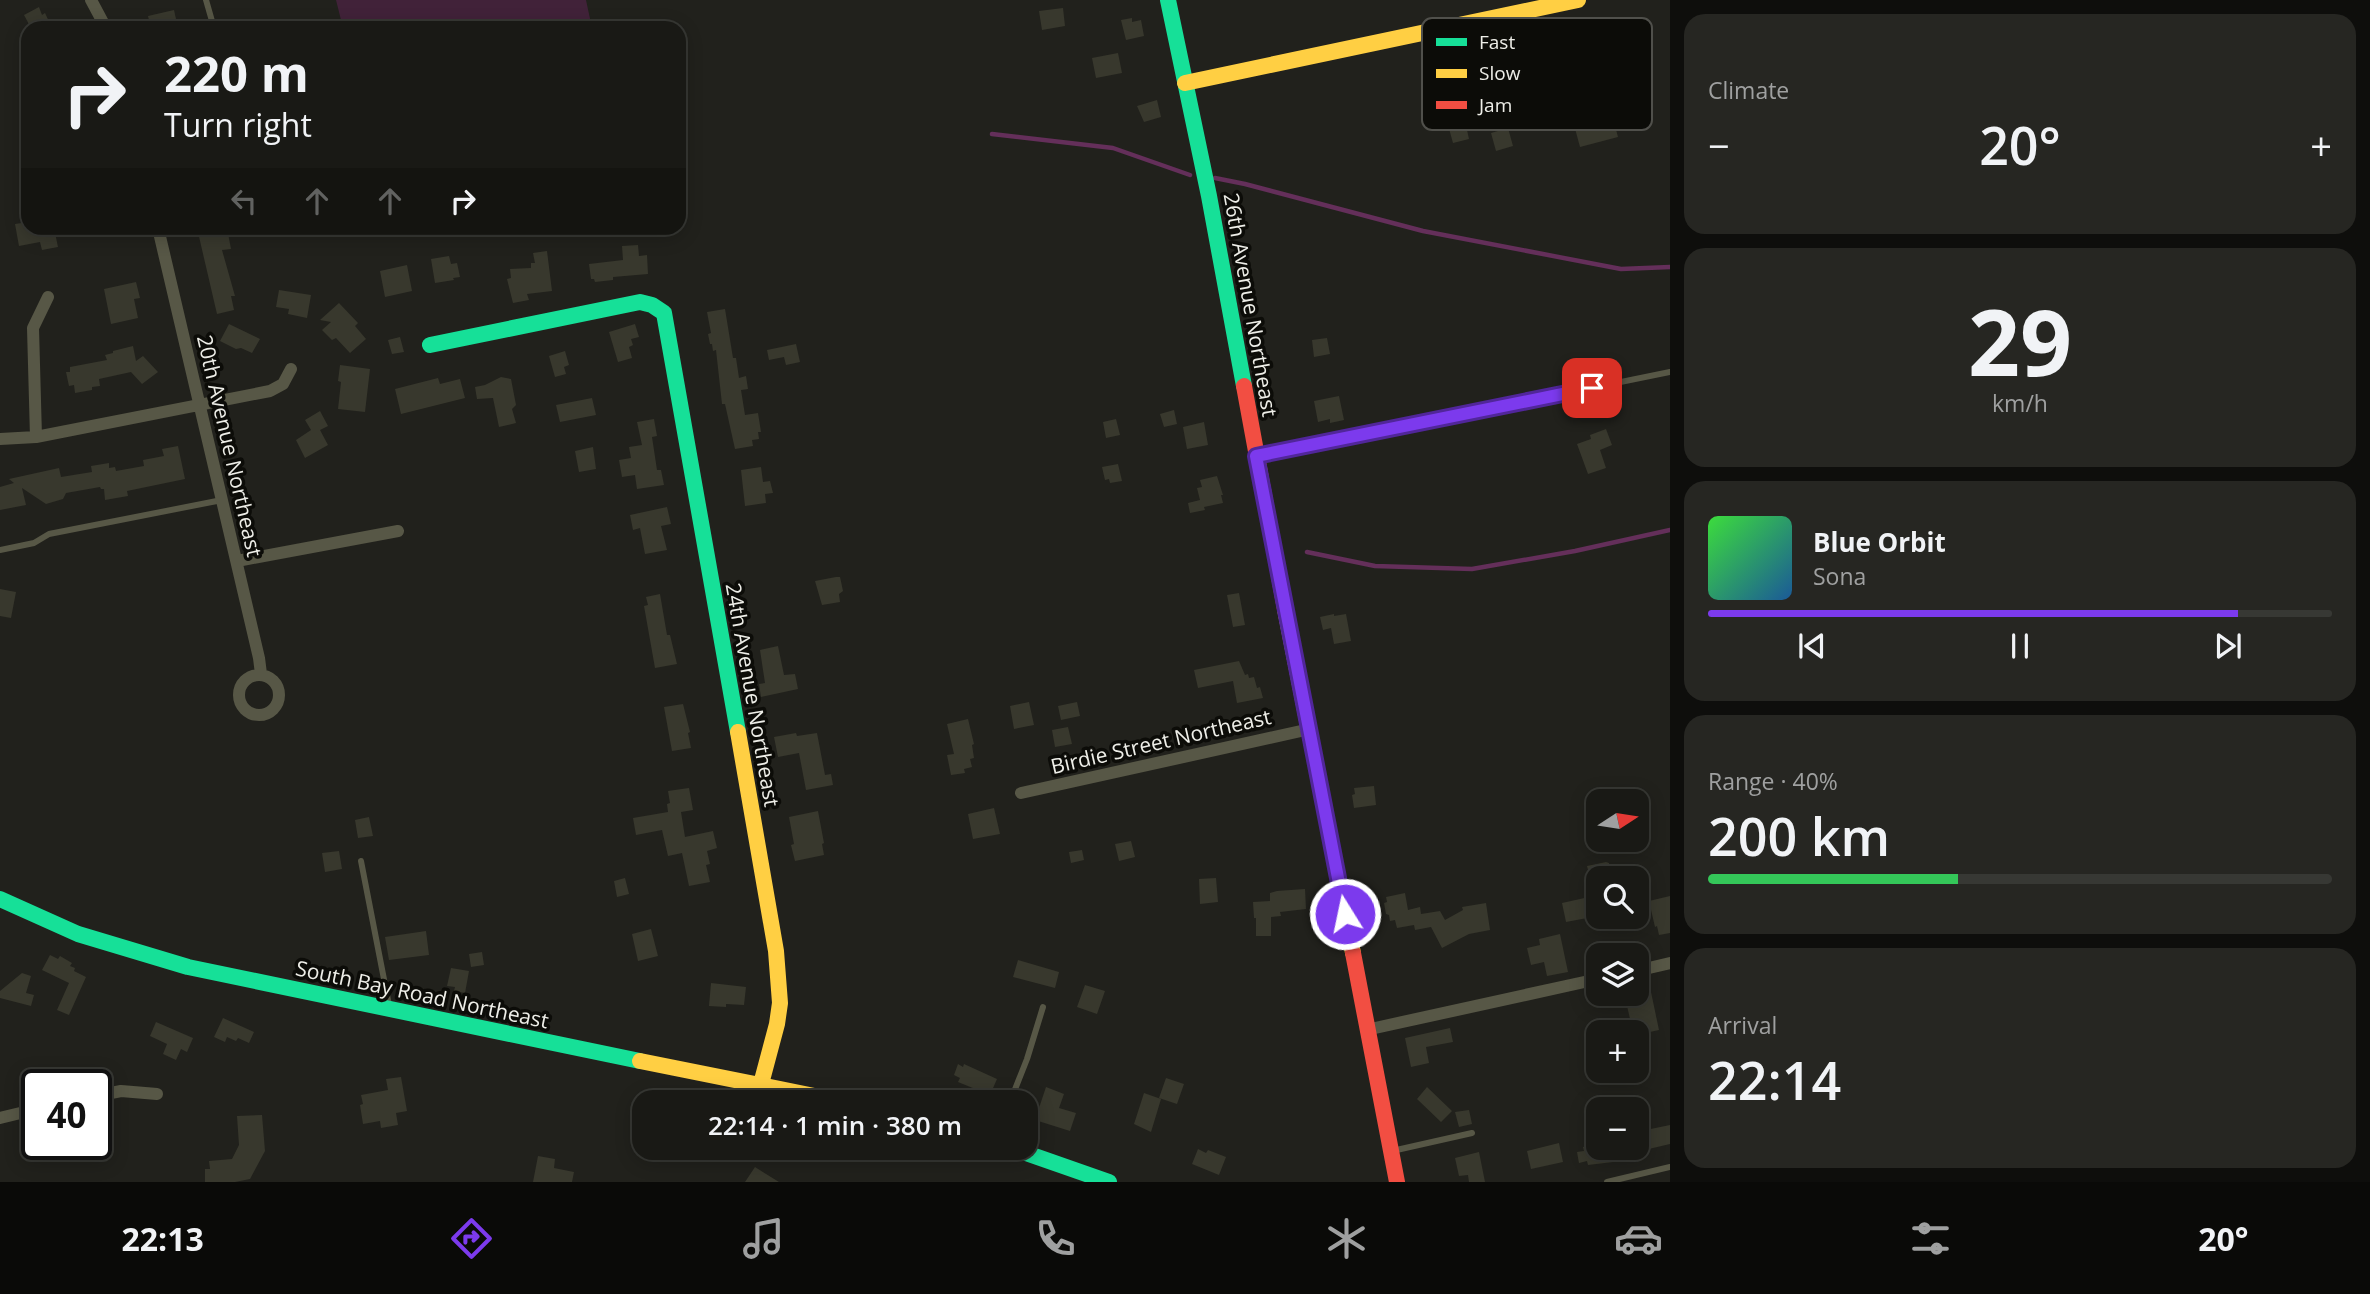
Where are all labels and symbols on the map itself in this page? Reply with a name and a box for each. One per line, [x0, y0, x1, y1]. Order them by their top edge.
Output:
legend [1422, 18, 1652, 130]
text: Fast [1479, 29, 1515, 55]
text: Slow [1479, 60, 1521, 86]
text: Jam [1477, 92, 1512, 118]
street label: 26th Avenue Northeast [1218, 191, 1284, 419]
street label: 20th Avenue Northeast [191, 332, 269, 559]
pin [1562, 358, 1622, 418]
street label: 24th Avenue Northeast [720, 581, 786, 809]
street label: Birdie Street Northeast [1048, 702, 1274, 780]
north arrow [1586, 789, 1648, 852]
position arrow [1308, 877, 1382, 951]
street label: South Bay Road Northeast [293, 954, 551, 1035]
speed limit sign: 40 [21, 1069, 112, 1160]

